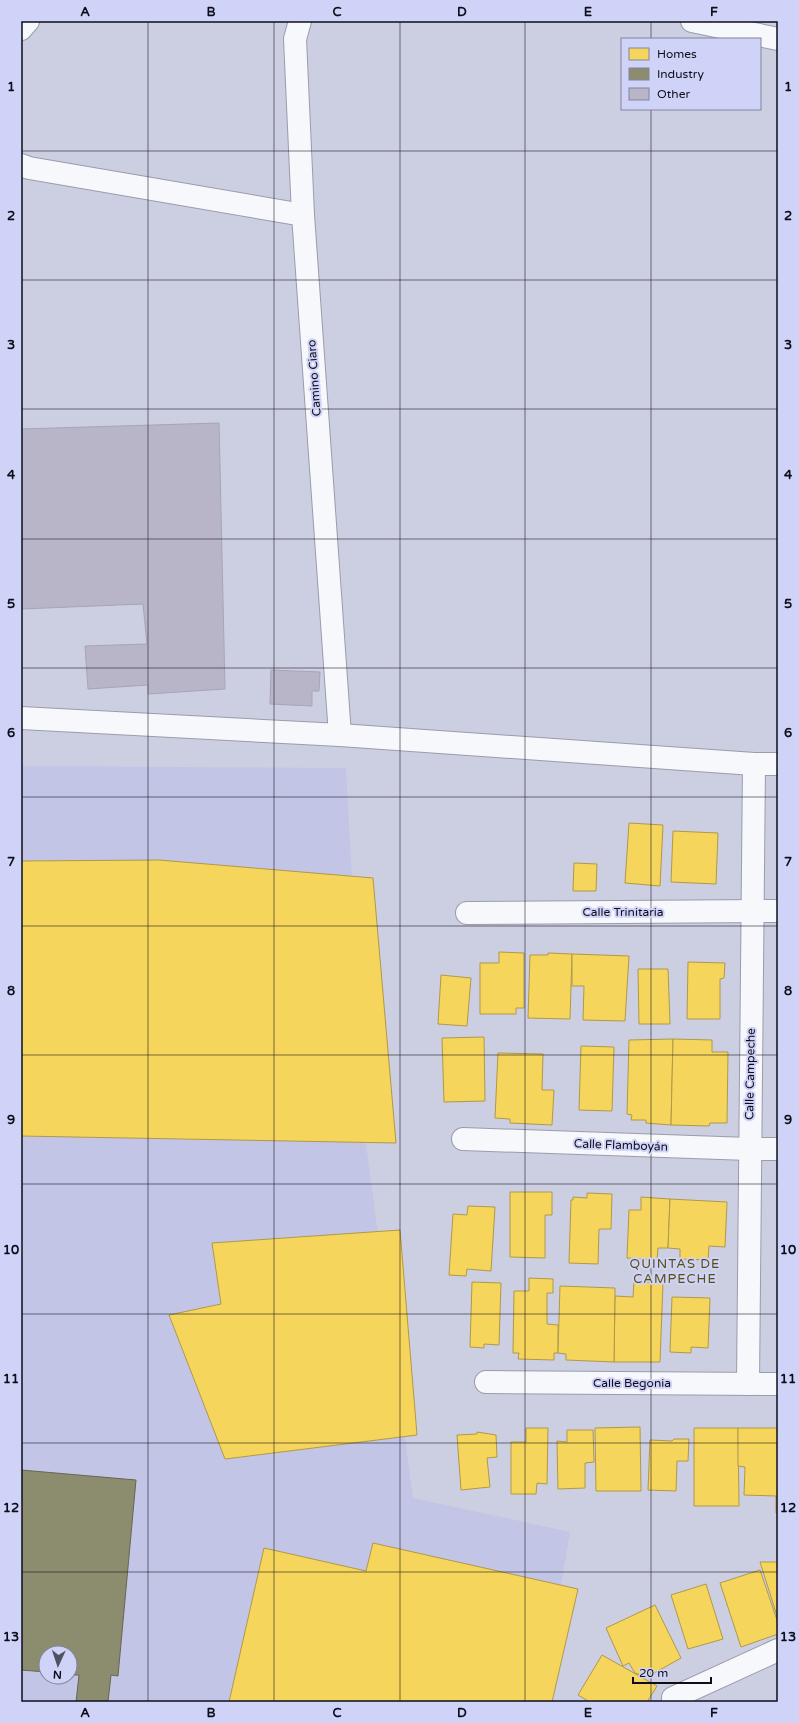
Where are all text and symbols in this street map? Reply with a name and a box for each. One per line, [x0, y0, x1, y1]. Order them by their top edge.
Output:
text: A [80, 4, 90, 20]
text: B [206, 4, 216, 20]
text: C [332, 4, 342, 20]
text: D [457, 4, 467, 20]
text: E [584, 4, 592, 20]
text: F [710, 4, 718, 20]
legend [621, 38, 761, 110]
text: Homes [657, 47, 697, 61]
text: Industry [657, 67, 704, 81]
text: 1 [7, 79, 15, 95]
text: 1 [784, 79, 792, 95]
text: Other [657, 87, 690, 101]
text: 2 [7, 208, 15, 224]
text: 2 [784, 208, 792, 224]
text: 3 [7, 337, 15, 353]
text: 3 [784, 337, 792, 353]
street label: Camino Ciaro [304, 339, 324, 417]
text: 4 [7, 467, 16, 483]
text: 4 [784, 467, 793, 483]
text: 5 [7, 596, 15, 612]
text: 5 [784, 596, 792, 612]
text: 6 [7, 725, 15, 741]
text: 6 [784, 725, 792, 741]
text: 7 [7, 854, 15, 870]
text: 7 [784, 854, 792, 870]
street label: Calle Trinitaria [582, 905, 664, 919]
text: 8 [7, 983, 15, 999]
text: 8 [784, 983, 792, 999]
street label: Calle Campeche [742, 1028, 758, 1120]
text: 9 [7, 1112, 15, 1128]
text: 9 [784, 1112, 792, 1128]
street label: Calle Flamboyán [574, 1136, 668, 1154]
text: 10 [3, 1242, 19, 1258]
text: 10 [780, 1242, 796, 1258]
district label: QUINTAS DE CAMPECHE [630, 1256, 720, 1287]
text: 11 [3, 1371, 19, 1387]
text: 11 [780, 1371, 796, 1387]
street label: Calle Begonia [593, 1376, 671, 1390]
text: 12 [3, 1500, 19, 1516]
text: 12 [780, 1500, 796, 1516]
text: 13 [3, 1629, 19, 1645]
text: 13 [780, 1629, 796, 1645]
north arrow [38, 1645, 78, 1685]
scale bar [633, 1659, 711, 1685]
text: 20 m [639, 1666, 668, 1680]
text: N [53, 1668, 62, 1681]
text: A [80, 1705, 90, 1721]
text: B [206, 1705, 216, 1721]
text: C [332, 1705, 342, 1721]
text: D [457, 1705, 467, 1721]
text: E [584, 1705, 592, 1721]
text: F [710, 1705, 718, 1721]

